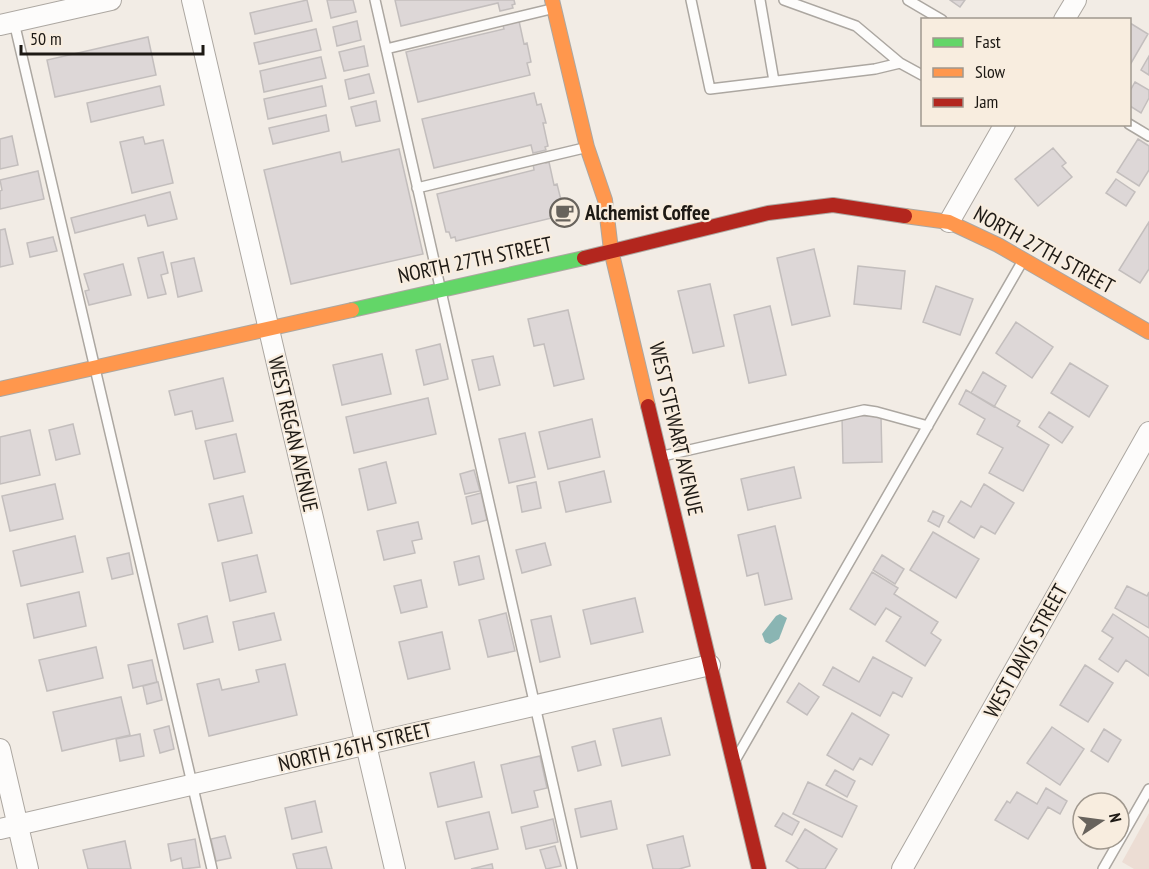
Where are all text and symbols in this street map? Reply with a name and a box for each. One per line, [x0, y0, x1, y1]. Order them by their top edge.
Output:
scale bar [21, 18, 202, 56]
legend [921, 18, 1131, 126]
text: 50 m [30, 27, 62, 50]
text: Fast [975, 30, 1001, 53]
text: Slow [975, 60, 1006, 83]
text: Jam [974, 90, 998, 113]
cafe icon: Alchemist Coffee [548, 197, 580, 229]
place label: Alchemist Coffee [584, 199, 710, 226]
street label: NORTH 27TH STREET [969, 200, 1120, 300]
street label: NORTH 27TH STREET [395, 230, 555, 289]
street label: WEST STEWART AVENUE [643, 340, 710, 518]
street label: WEST REGAN AVENUE [262, 353, 325, 514]
street label: WEST DAVIS STREET [978, 579, 1074, 722]
street label: NORTH 26TH STREET [275, 716, 435, 777]
north arrow [1071, 791, 1131, 851]
text: N [1105, 811, 1126, 824]

